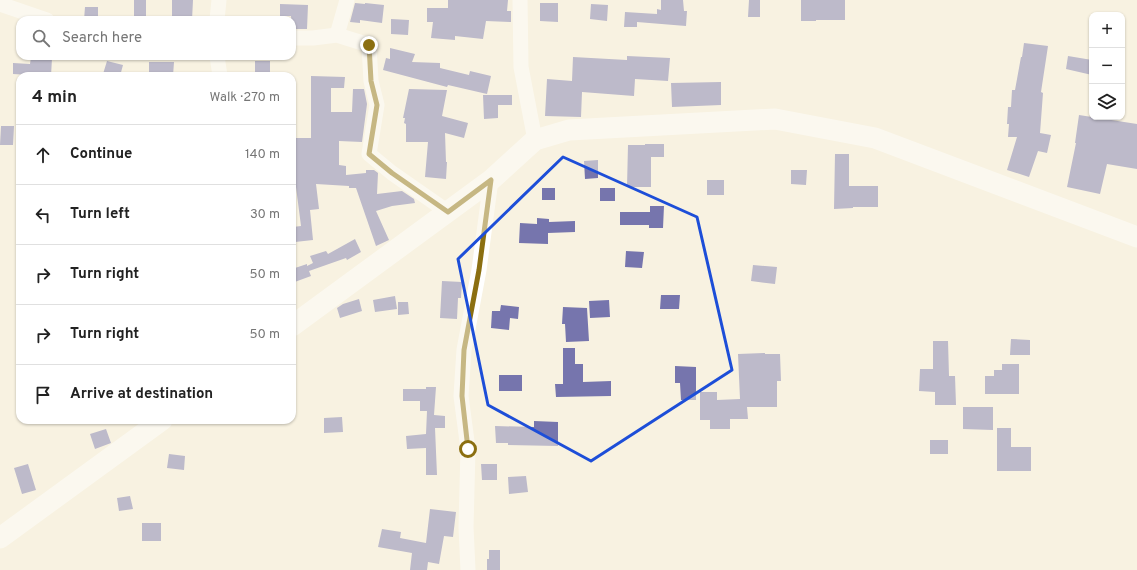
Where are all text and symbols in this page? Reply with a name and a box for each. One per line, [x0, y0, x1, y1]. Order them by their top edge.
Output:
map controls [1089, 12, 1125, 120]
button: + [1089, 12, 1125, 48]
search box [16, 16, 296, 60]
icon: search [30, 27, 52, 49]
text: Search here [62, 29, 142, 48]
route end [360, 36, 378, 54]
button: − [1089, 48, 1125, 84]
button: layers [1089, 84, 1125, 120]
text: 4 min [32, 87, 77, 109]
text: Walk · 270 m [210, 90, 280, 106]
icon: ahead [32, 144, 54, 166]
text: Continue [70, 145, 132, 164]
text: 140 m [245, 147, 280, 163]
icon: left [32, 204, 54, 226]
text: Turn left [70, 205, 130, 224]
text: 30 m [250, 207, 280, 223]
icon: right [32, 264, 54, 286]
text: Turn right [70, 265, 139, 284]
text: 50 m [250, 267, 280, 283]
icon: right [32, 324, 54, 346]
text: Turn right [70, 325, 139, 344]
text: 50 m [250, 327, 280, 343]
icon: arrive [32, 384, 54, 406]
text: Arrive at destination [70, 385, 213, 404]
route start [459, 440, 477, 458]

